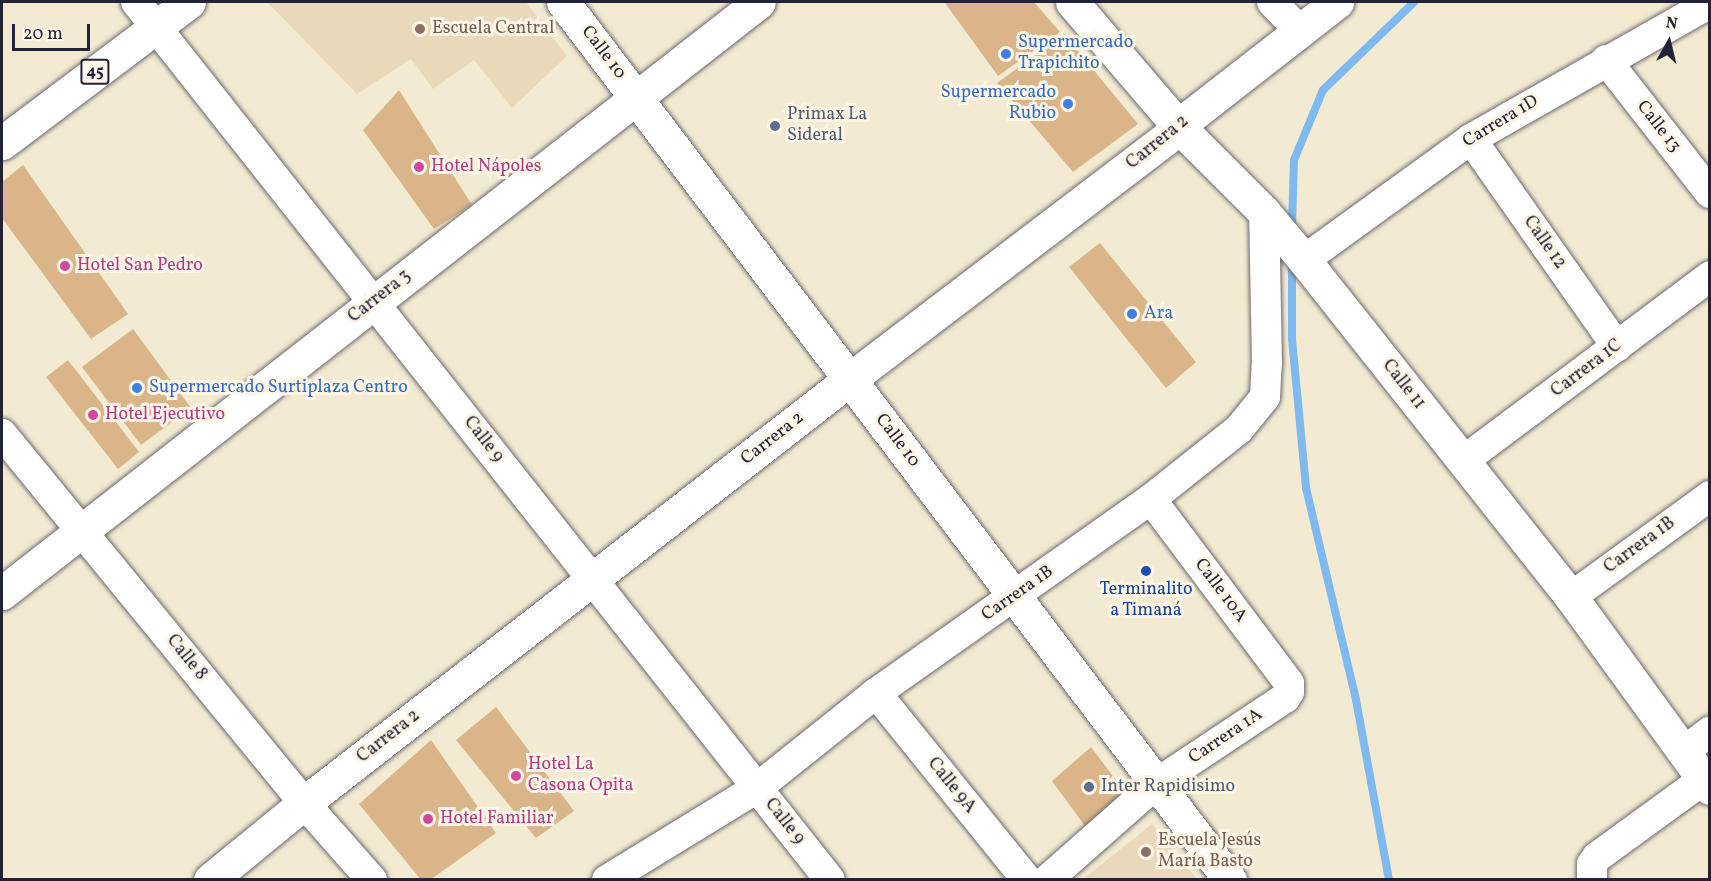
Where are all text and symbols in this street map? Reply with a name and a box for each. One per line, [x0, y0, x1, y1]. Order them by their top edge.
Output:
scale bar [15, 12, 93, 50]
north arrow [1639, 12, 1699, 72]
text: N [1664, 12, 1679, 36]
place label: Escuela Central [432, 18, 554, 40]
text: 20 m [23, 22, 63, 47]
marker: Escuela Central [413, 22, 427, 36]
street label: Calle 10 [576, 22, 630, 84]
place label: Supermercado Trapichito [1018, 33, 1133, 76]
marker: Supermercado Trapichito [999, 47, 1013, 61]
road number: 45 [80, 59, 110, 85]
place label: Supermercado Rubio [941, 83, 1056, 125]
street label: Carrera 1D [1459, 91, 1543, 153]
marker: Supermercado Rubio [1061, 97, 1075, 111]
street label: Calle 13 [1631, 97, 1685, 157]
place label: Primax La Sideral [787, 105, 867, 148]
street label: Carrera 2 [1122, 111, 1194, 175]
marker: Primax La Sideral [768, 119, 782, 133]
place label: Hotel Nápoles [431, 156, 541, 178]
marker: Hotel Nápoles [412, 160, 426, 174]
street label: Calle 12 [1518, 212, 1570, 274]
place label: Hotel San Pedro [77, 255, 203, 277]
marker: Hotel San Pedro [58, 259, 72, 273]
street label: Carrera 3 [344, 266, 416, 328]
place label: Ara [1144, 303, 1173, 325]
marker: Ara [1125, 307, 1139, 321]
street label: Carrera 1C [1547, 335, 1627, 403]
street label: Calle 11 [1377, 356, 1429, 414]
place label: Supermercado Surtiplaza Centro [149, 377, 408, 399]
marker: Supermercado Surtiplaza Centro [130, 381, 144, 395]
place label: Hotel Ejecutivo [105, 404, 225, 426]
marker: Hotel Ejecutivo [86, 408, 100, 422]
street label: Carrera 2 [737, 408, 809, 470]
street label: Calle 10 [870, 410, 924, 472]
street label: Calle 9 [458, 412, 508, 468]
street label: Carrera 1B [1600, 513, 1680, 579]
street label: Calle 10A [1189, 555, 1251, 627]
street label: Carrera 1B [978, 561, 1058, 627]
marker: Terminalito a Timaná [1139, 564, 1153, 578]
place label: Terminalito a Timaná [1100, 580, 1192, 622]
street label: Calle 8 [161, 631, 211, 685]
street label: Carrera 1A [1185, 705, 1267, 769]
street label: Carrera 2 [353, 706, 425, 768]
street label: Calle 9A [922, 754, 980, 818]
place label: Hotel La Casona Opita [528, 755, 633, 798]
marker: Hotel La Casona Opita [509, 769, 523, 783]
place label: Inter Rapidisimo [1101, 776, 1235, 798]
marker: Inter Rapidisimo [1082, 780, 1096, 794]
street label: Calle 9 [759, 794, 809, 850]
place label: Hotel Familiar [440, 808, 554, 830]
marker: Hotel Familiar [421, 812, 435, 826]
place label: Escuela Jesús María Basto [1158, 831, 1261, 874]
marker: Escuela Jesús María Basto [1139, 845, 1153, 859]

